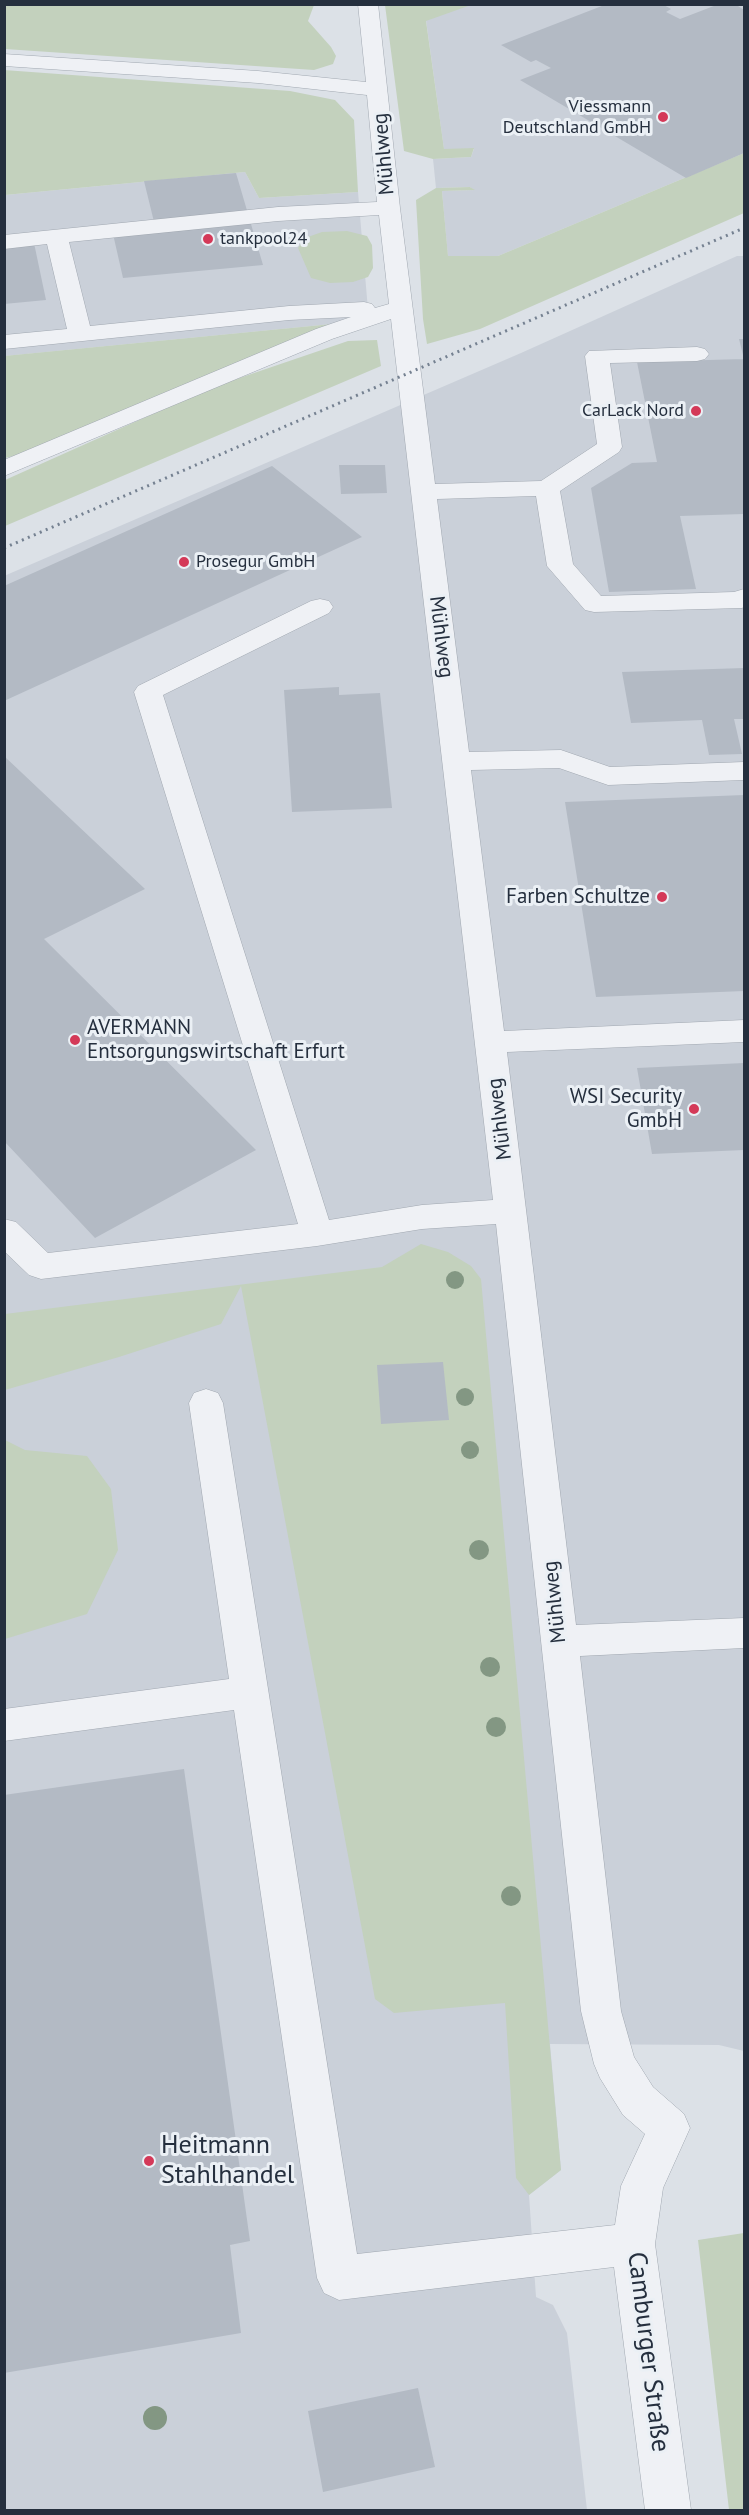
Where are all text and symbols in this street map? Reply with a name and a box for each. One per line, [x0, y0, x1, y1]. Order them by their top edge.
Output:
place label: Viessmann Deutschland GmbH [503, 96, 651, 138]
marker: Viessmann Deutschland GmbH [656, 110, 670, 124]
street label: Mühlweg [368, 112, 400, 196]
place label: tankpool24 [220, 228, 307, 250]
marker: tankpool24 [201, 232, 215, 246]
place label: CarLack Nord [582, 400, 684, 422]
marker: CarLack Nord [689, 404, 703, 418]
place label: Prosegur GmbH [196, 551, 315, 573]
marker: Prosegur GmbH [177, 555, 191, 569]
street label: Mühlweg [423, 595, 459, 679]
place label: Farben Schultze [506, 884, 650, 910]
marker: Farben Schultze [655, 890, 669, 904]
place label: AVERMANN Entsorgungswirtschaft Erfurt [87, 1015, 345, 1065]
marker: AVERMANN Entsorgungswirtschaft Erfurt [68, 1033, 82, 1047]
street label: Mühlweg [482, 1077, 518, 1161]
place label: WSI Security GmbH [570, 1084, 682, 1134]
marker: WSI Security GmbH [687, 1102, 701, 1116]
street label: Mühlweg [538, 1560, 572, 1644]
place label: Heitmann Stahlhandel [161, 2130, 294, 2192]
marker: Heitmann Stahlhandel [142, 2154, 156, 2168]
street label: Camburger Straße [620, 2250, 676, 2454]

